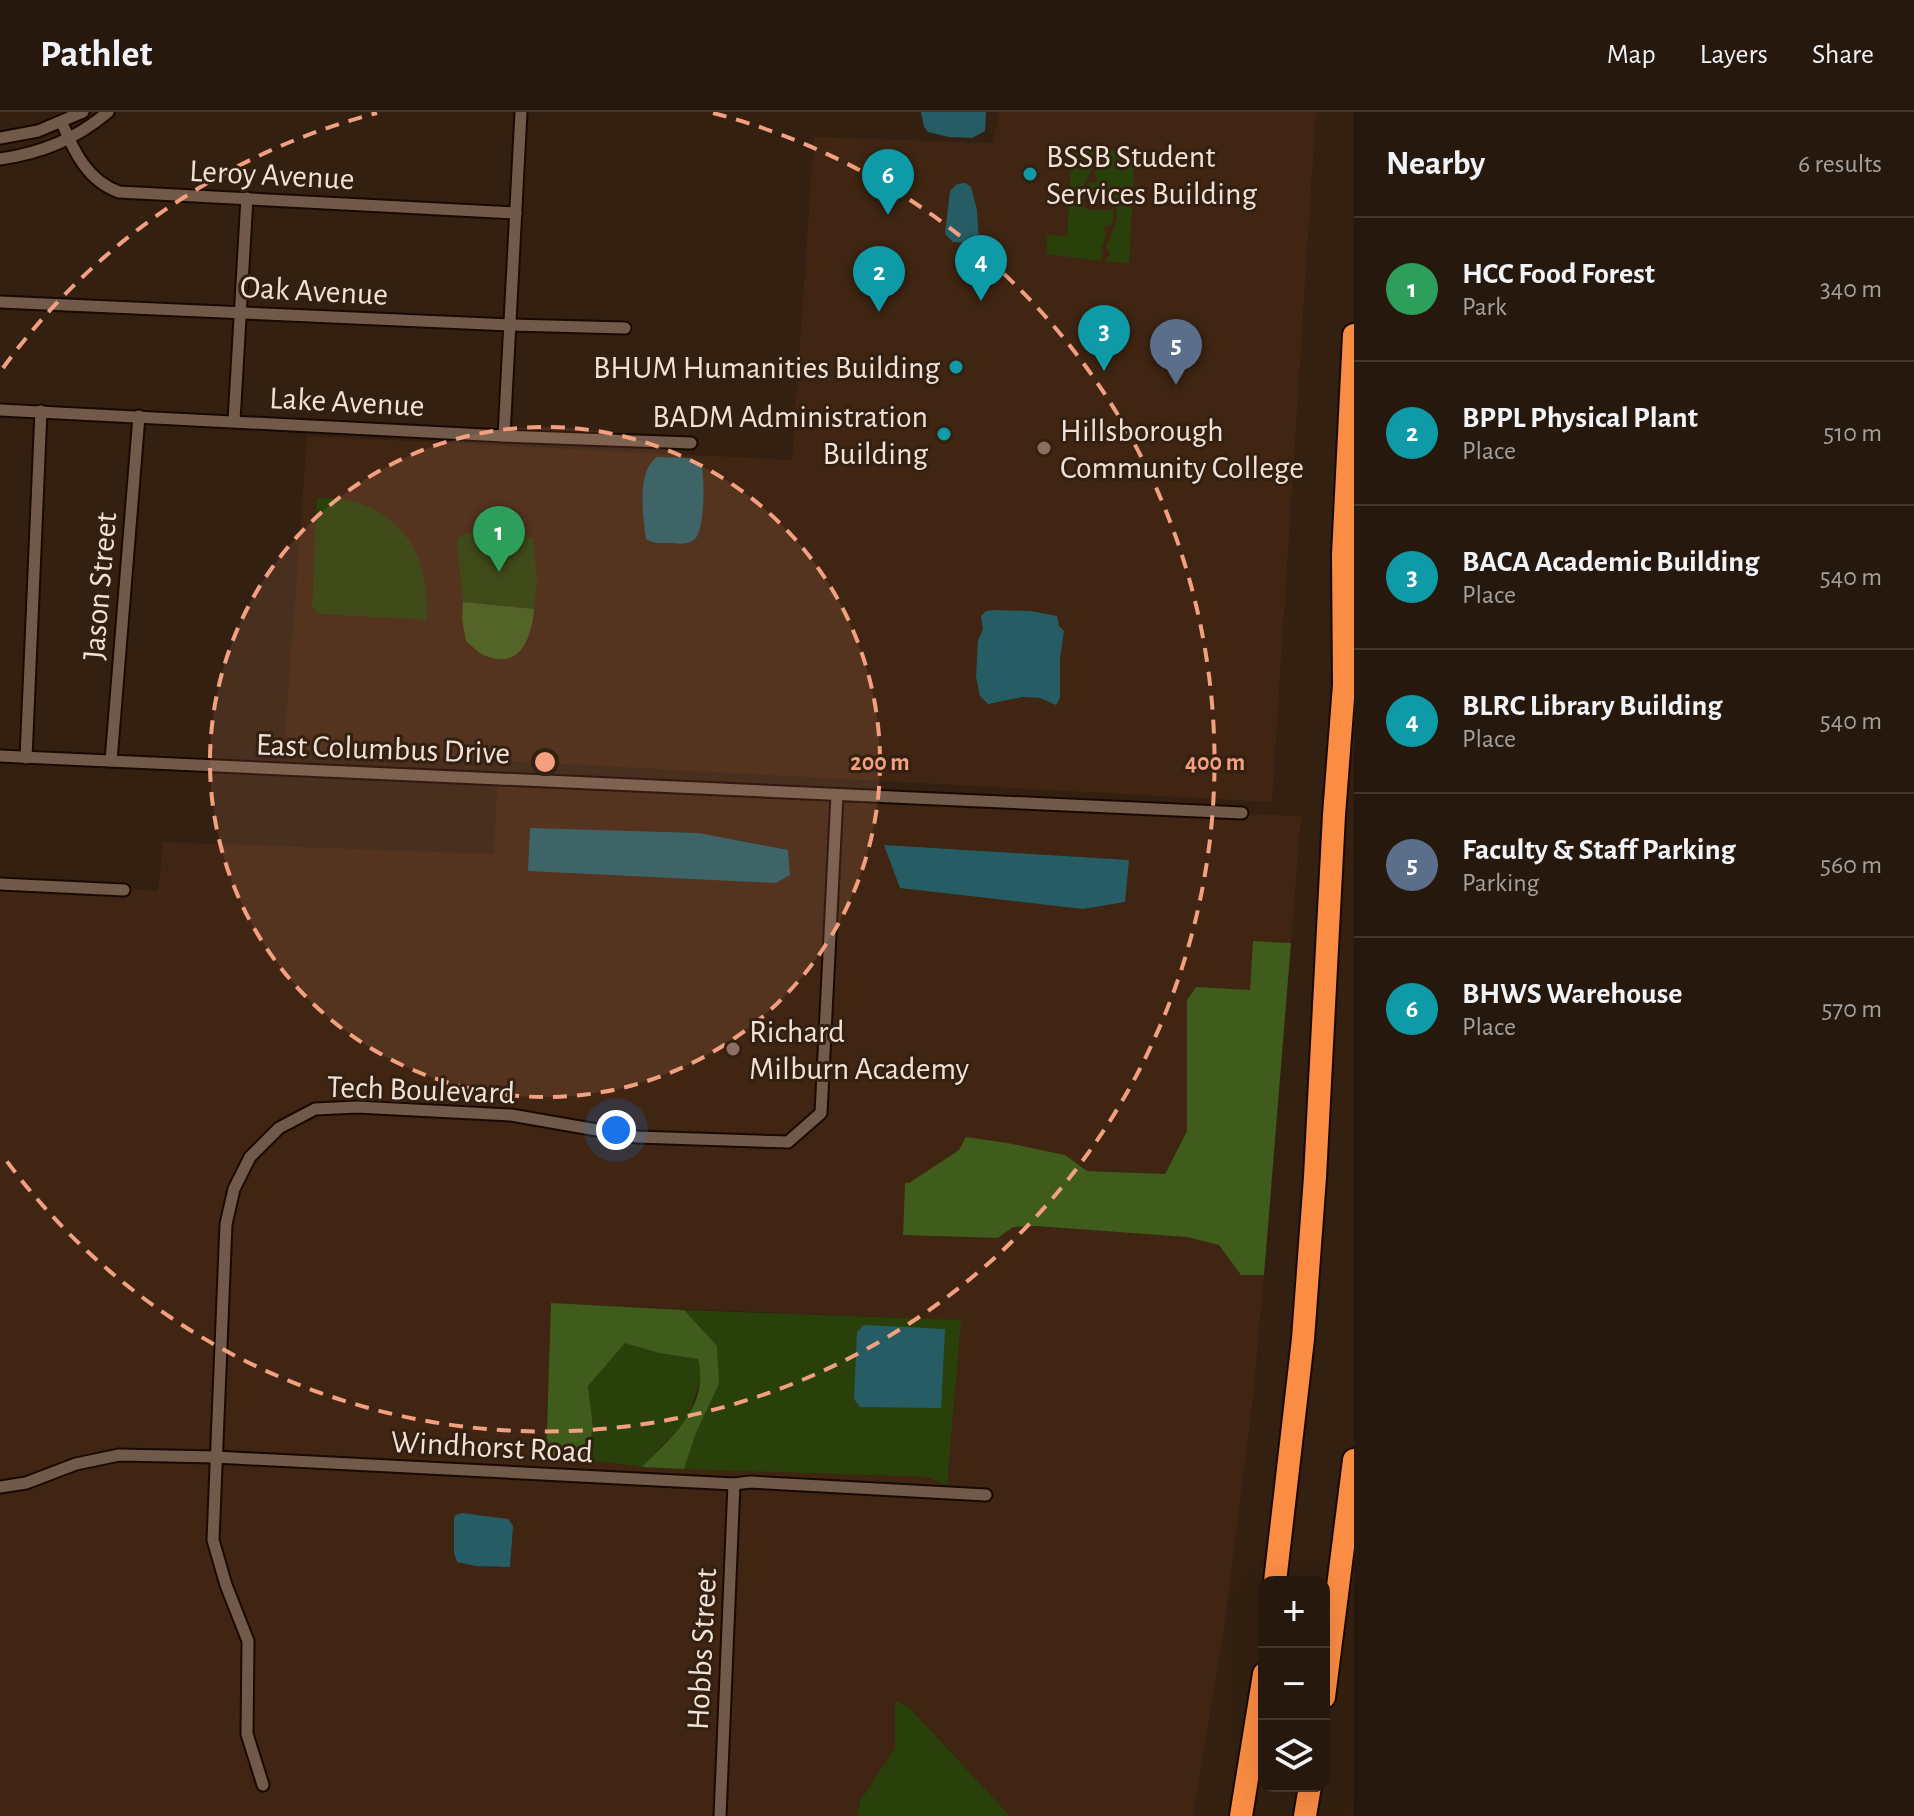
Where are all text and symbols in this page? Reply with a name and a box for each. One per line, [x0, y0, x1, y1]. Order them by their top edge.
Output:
text: Pathlet [40, 36, 152, 74]
text: Map [1607, 41, 1656, 69]
text: Layers [1700, 41, 1768, 69]
text: Share [1812, 41, 1874, 69]
place label: BSSB Student Services Building [1046, 141, 1257, 210]
text: Nearby [1386, 147, 1485, 181]
pin: 6 [862, 149, 914, 215]
text: 6 results [1798, 151, 1882, 177]
street label: Leroy Avenue [189, 155, 355, 195]
marker: BSSB Student Services Building [1021, 165, 1039, 183]
pin: 4 [955, 235, 1007, 301]
pin: 2 [853, 246, 905, 312]
text: HCC Food Forest [1462, 259, 1655, 289]
street label: Oak Avenue [239, 271, 389, 311]
text: 1 [1407, 276, 1417, 302]
text: 340 m [1820, 276, 1882, 302]
text: Park [1462, 294, 1507, 320]
pin: 3 [1078, 305, 1130, 371]
pin: 5 [1150, 319, 1202, 385]
place label: BHUM Humanities Building [593, 352, 940, 384]
marker: BHUM Humanities Building [947, 358, 965, 376]
street label: Lake Avenue [268, 382, 425, 422]
place label: BADM Administration Building [652, 401, 928, 470]
text: BPPL Physical Plant [1462, 403, 1698, 433]
place label: Hillsborough Community College [1060, 415, 1304, 484]
text: 2 [1406, 420, 1418, 446]
text: 510 m [1823, 420, 1882, 446]
marker: BADM Administration Building [935, 425, 953, 443]
text: Place [1462, 438, 1516, 464]
marker: Hillsborough Community College [1035, 439, 1053, 457]
pin: 1 [473, 506, 525, 572]
street label: Jason Street [78, 511, 122, 661]
text: BACA Academic Building [1462, 547, 1759, 577]
text: 3 [1406, 564, 1418, 590]
text: 540 m [1820, 564, 1882, 590]
text: Place [1462, 582, 1516, 608]
text: BLRC Library Building [1462, 691, 1722, 721]
text: 4 [1405, 708, 1419, 734]
text: 540 m [1820, 708, 1882, 734]
text: Place [1462, 726, 1516, 752]
street label: East Columbus Drive [255, 729, 511, 769]
centre of rings [531, 748, 559, 776]
text: 200 m [850, 751, 910, 775]
text: 400 m [1185, 751, 1245, 775]
text: Faculty & Staff Parking [1462, 835, 1736, 865]
text: 5 [1406, 852, 1418, 878]
text: 560 m [1820, 852, 1882, 878]
text: Parking [1462, 870, 1539, 896]
text: BHWS Warehouse [1462, 979, 1682, 1009]
text: 6 [1406, 996, 1418, 1022]
text: 570 m [1821, 996, 1882, 1022]
text: Place [1462, 1014, 1516, 1040]
place label: Richard Milburn Academy [749, 1016, 969, 1085]
marker: Richard Milburn Academy [724, 1040, 742, 1058]
street label: Tech Boulevard [326, 1071, 516, 1109]
your location [596, 1110, 636, 1150]
street label: Windhorst Road [390, 1426, 594, 1468]
street label: Hobbs Street [682, 1567, 722, 1731]
map controls [1258, 1576, 1330, 1792]
button: + [1258, 1576, 1330, 1648]
button: − [1258, 1648, 1330, 1720]
button: layers [1258, 1720, 1330, 1792]

